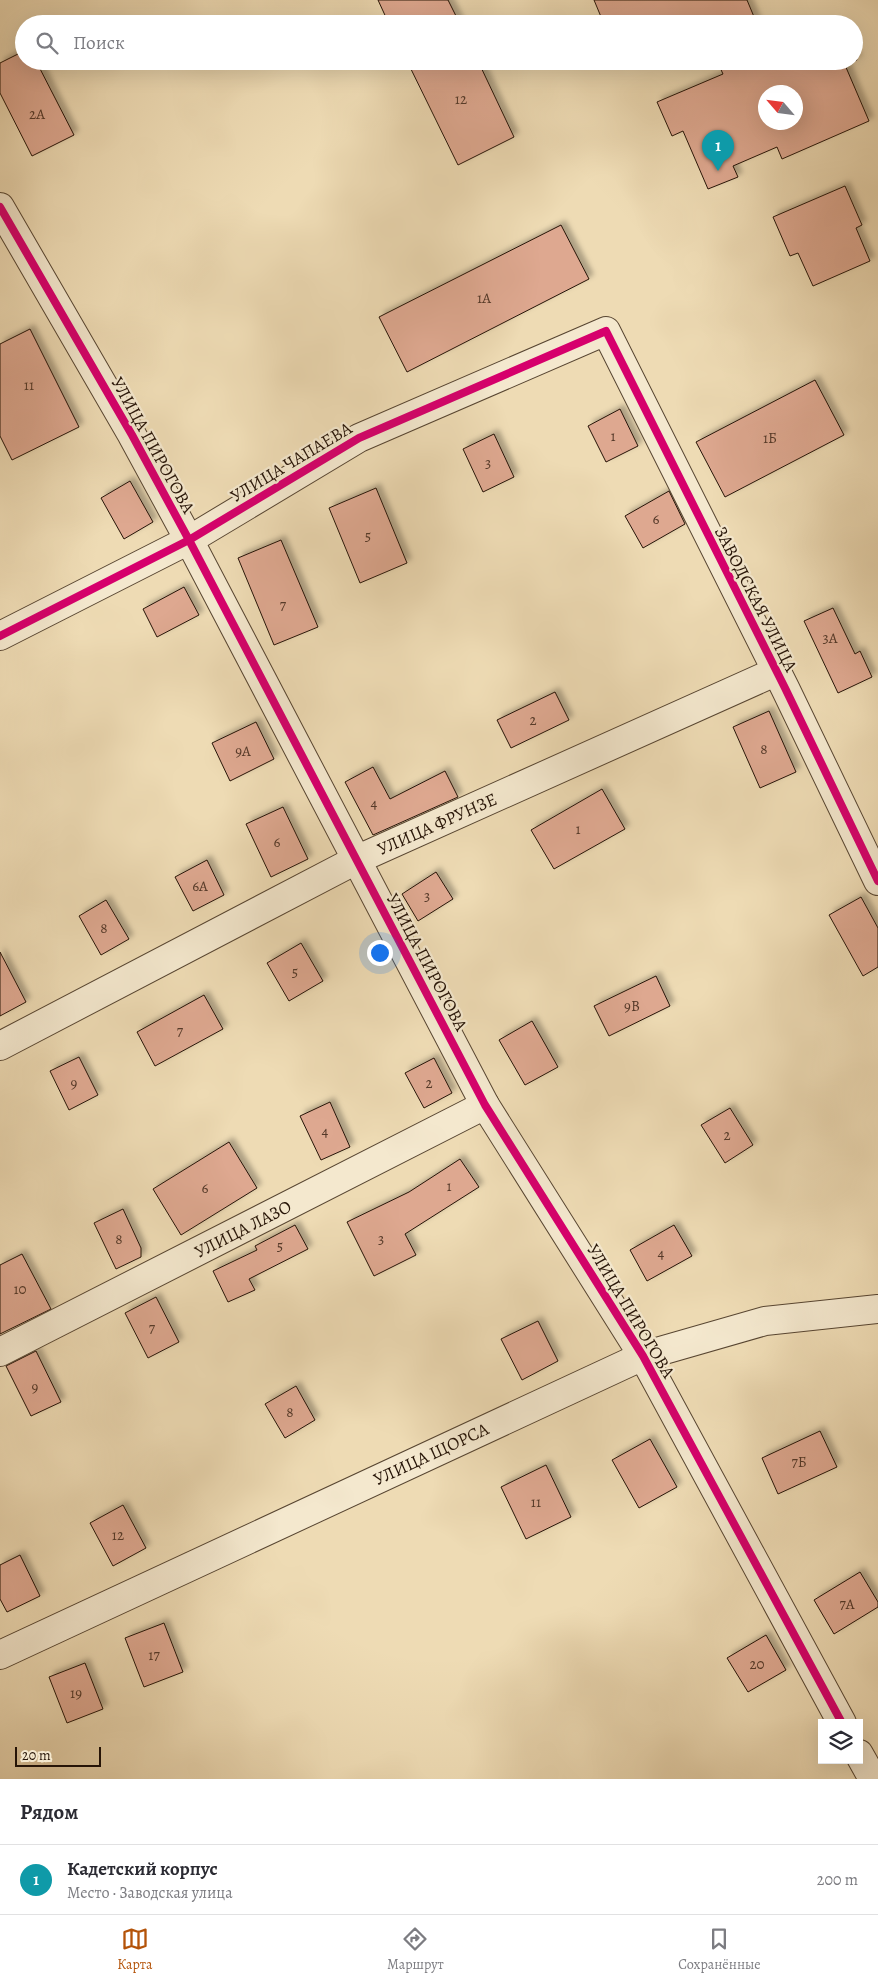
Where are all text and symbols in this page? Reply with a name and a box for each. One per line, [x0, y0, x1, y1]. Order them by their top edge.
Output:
search box [15, 15, 863, 70]
icon: search [33, 29, 61, 57]
text: Поиск [73, 30, 125, 56]
north arrow [758, 85, 803, 130]
house number: 12 [455, 89, 467, 109]
house number: 2А [29, 104, 45, 124]
pin: 1 [702, 130, 734, 171]
house number: 1А [477, 288, 491, 308]
street label: УЛИЦА ПИРОГОВА [106, 372, 201, 518]
house number: 11 [24, 375, 34, 395]
street label: УЛИЦА ЧАПАЕВА [226, 416, 357, 508]
house number: 1 [610, 426, 616, 446]
house number: 1Б [763, 428, 777, 448]
house number: 3 [485, 453, 491, 473]
house number: 6 [653, 509, 660, 529]
street label: ЗАВОДСКАЯ УЛИЦА [709, 522, 803, 676]
house number: 5 [365, 526, 371, 546]
house number: 7 [280, 595, 287, 615]
house number: 3А [822, 628, 838, 648]
house number: 2 [529, 710, 537, 730]
house number: 8 [760, 739, 768, 759]
house number: 9А [235, 741, 251, 761]
street label: УЛИЦА ФРУНЗЕ [373, 787, 501, 861]
house number: 4 [371, 793, 378, 813]
house number: 1 [575, 819, 581, 839]
house number: 6 [274, 832, 281, 852]
house number: 6А [192, 876, 208, 896]
house number: 3 [424, 886, 430, 906]
street label: УЛИЦА ПИРОГОВА [381, 889, 474, 1035]
house number: 8 [100, 918, 108, 938]
your location [367, 940, 393, 966]
house number: 5 [292, 962, 298, 982]
house number: 9В [624, 996, 640, 1016]
house number: 7 [177, 1021, 184, 1041]
house number: 9 [71, 1073, 78, 1093]
house number: 2 [425, 1073, 433, 1093]
house number: 4 [322, 1121, 329, 1141]
house number: 2 [723, 1125, 731, 1145]
house number: 1 [446, 1176, 452, 1196]
house number: 6 [202, 1178, 209, 1198]
street label: УЛИЦА ЛАЗО [190, 1194, 296, 1264]
house number: 8 [115, 1229, 123, 1249]
house number: 3 [378, 1229, 384, 1249]
house number: 5 [277, 1236, 283, 1256]
street label: УЛИЦА ПИРОГОВА [581, 1239, 681, 1383]
house number: 4 [658, 1243, 665, 1263]
house number: 10 [13, 1279, 27, 1299]
house number: 7 [149, 1318, 156, 1338]
house number: 9 [32, 1377, 39, 1397]
house number: 8 [286, 1402, 294, 1422]
street label: УЛИЦА ЩОРСА [369, 1417, 493, 1491]
house number: 7Б [791, 1452, 807, 1472]
house number: 11 [531, 1492, 541, 1512]
house number: 12 [112, 1525, 124, 1545]
house number: 7А [839, 1594, 855, 1614]
house number: 17 [148, 1645, 160, 1665]
house number: 20 [749, 1654, 765, 1674]
house number: 19 [70, 1683, 82, 1703]
map controls [818, 1719, 863, 1764]
button: layers [818, 1719, 863, 1764]
scale bar [15, 1744, 101, 1767]
text: 20 m [22, 1746, 51, 1765]
text: Рядом [20, 1798, 78, 1826]
text: Кадетский корпус [67, 1856, 218, 1882]
text: 1 [33, 1869, 39, 1891]
text: 200 m [817, 1869, 858, 1891]
text: Место · Заводская улица [67, 1882, 233, 1904]
tab: Карта [117, 1925, 153, 1974]
tab: Маршрут [387, 1925, 444, 1974]
tab: Сохранённые [678, 1925, 761, 1974]

